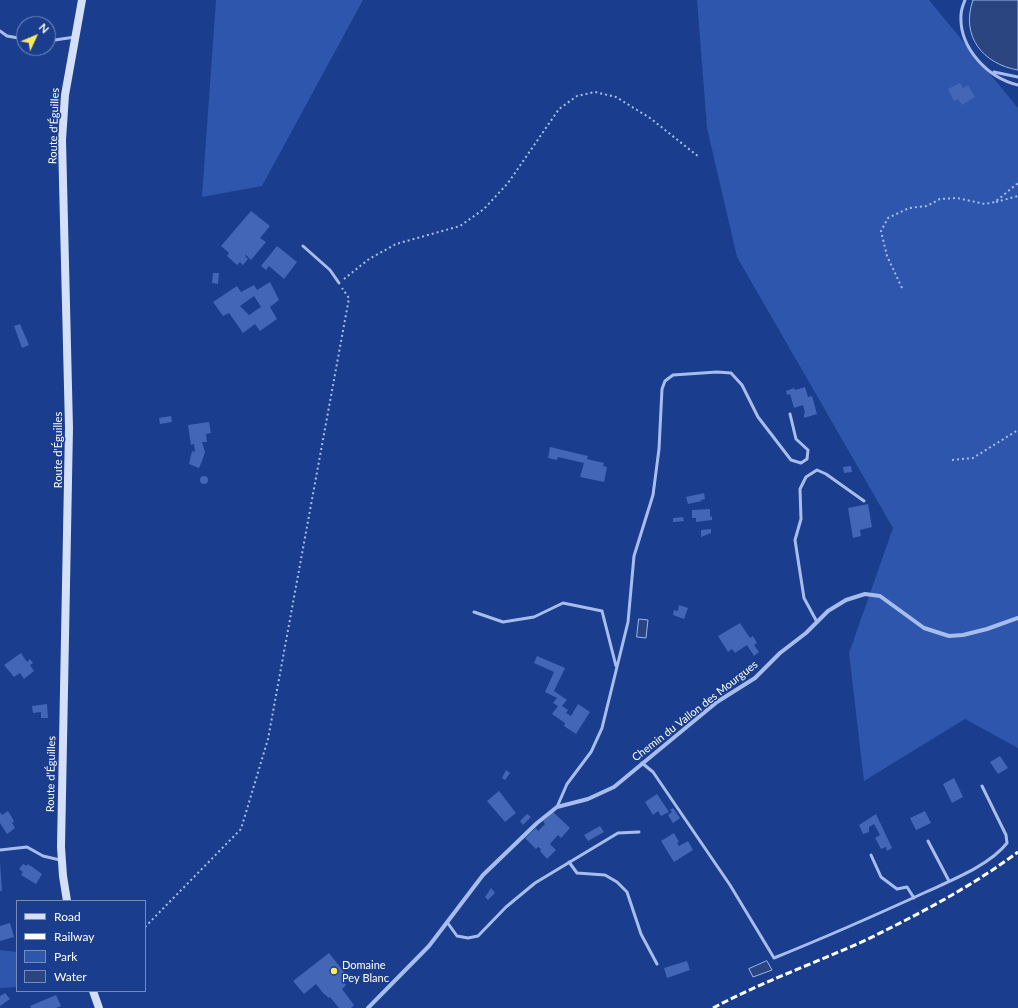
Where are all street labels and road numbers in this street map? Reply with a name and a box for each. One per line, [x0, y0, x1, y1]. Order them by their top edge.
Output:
street label: Route d'Éguilles [46, 88, 62, 164]
street label: Route d'Éguilles [51, 412, 65, 488]
street label: Chemin du Vallon des Mourgues [630, 658, 760, 764]
street label: Route d'Éguilles [44, 736, 58, 812]

